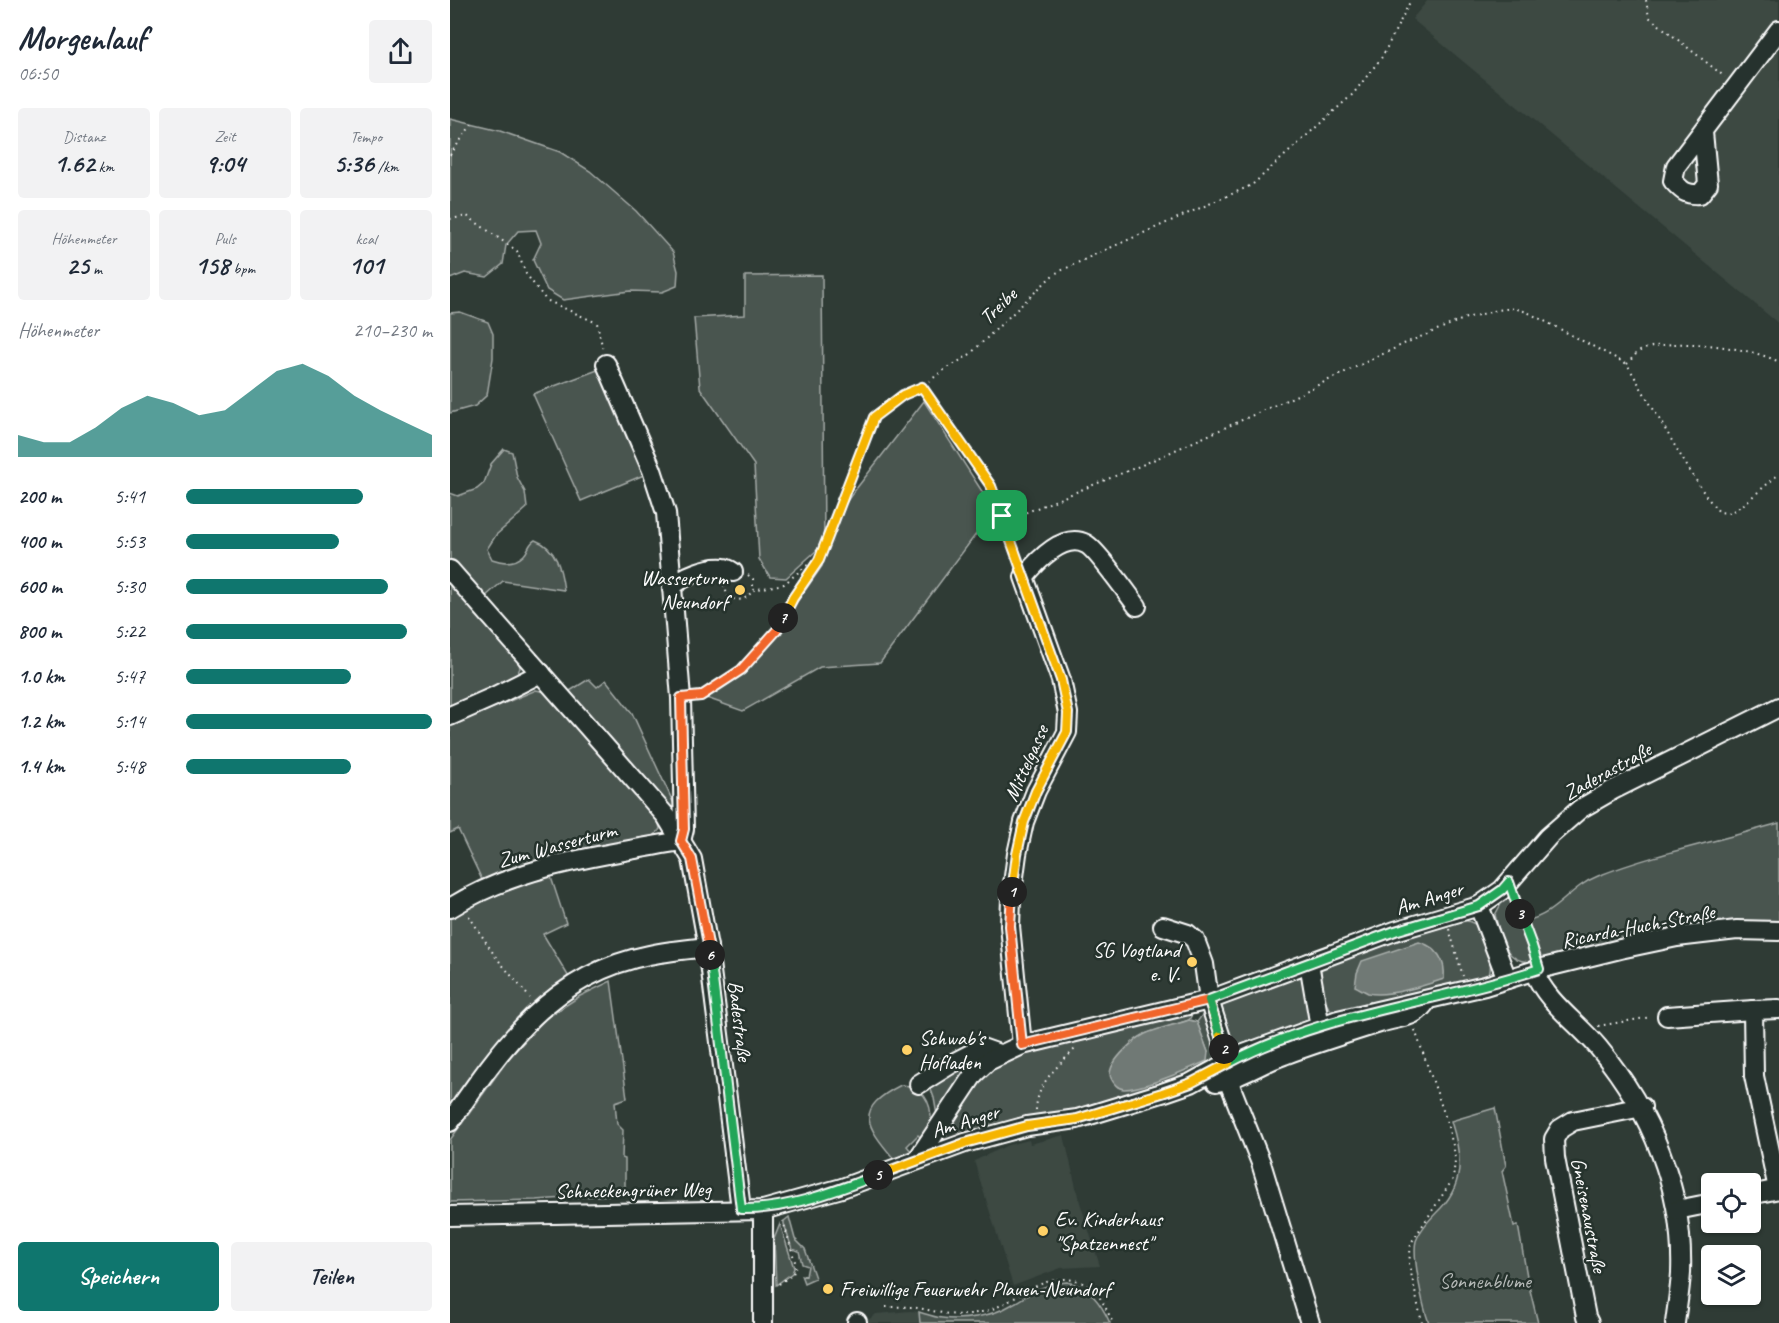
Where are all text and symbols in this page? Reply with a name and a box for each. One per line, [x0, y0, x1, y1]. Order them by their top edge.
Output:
text: Morgenlauf [18, 17, 146, 59]
button: share [369, 20, 432, 83]
text: 06:50 [18, 61, 58, 86]
text: Distanz [63, 127, 105, 147]
text: Zeit [214, 127, 236, 147]
text: Tempo [350, 127, 382, 147]
text: 1.62 [54, 147, 95, 180]
text: 9:04 [205, 147, 245, 180]
text: 5:36 [333, 147, 374, 180]
text: km [95, 157, 114, 177]
text: /km [374, 157, 399, 177]
text: Höhenmeter [52, 229, 116, 249]
text: Puls [214, 229, 236, 249]
text: kcal [355, 229, 377, 249]
text: 25 [66, 249, 89, 282]
text: 158 [195, 249, 229, 282]
text: 101 [348, 249, 384, 282]
text: m [89, 259, 102, 279]
text: bpm [229, 259, 255, 279]
street label: Treibe [974, 281, 1023, 330]
text: Höhenmeter [18, 318, 99, 343]
text: 210–230 m [353, 318, 432, 343]
text: 200 m [18, 484, 61, 509]
text: 5:41 [114, 484, 145, 509]
pin [976, 490, 1027, 541]
icon: arrive [985, 499, 1018, 532]
text: 400 m [18, 529, 61, 554]
text: 5:53 [114, 529, 145, 554]
place label: Wasserturm Neundorf [641, 565, 733, 615]
text: 600 m [18, 574, 62, 599]
text: 5:30 [114, 574, 145, 599]
marker: Wasserturm Neundorf [733, 583, 747, 597]
pin: 7 [768, 603, 798, 633]
text: 7 [779, 608, 787, 628]
text: 800 m [18, 619, 61, 644]
text: 5:22 [114, 619, 145, 644]
text: 1.0 km [18, 664, 65, 689]
text: 5:47 [114, 664, 145, 689]
text: 1.2 km [18, 709, 65, 734]
text: 5:14 [114, 709, 145, 734]
street label: Mittelgasse [998, 719, 1055, 805]
street label: Zaderastraße [1558, 735, 1658, 806]
text: 1.4 km [18, 754, 65, 779]
text: 5:48 [114, 754, 145, 779]
street label: Zum Wasserturm [495, 816, 621, 873]
street label: Am Anger [1392, 875, 1468, 921]
pin: 1 [997, 877, 1027, 907]
text: 1 [1008, 882, 1016, 902]
street label: Ricarda-Huch-Straße [1559, 898, 1719, 954]
pin: 3 [1505, 899, 1535, 929]
text: 3 [1516, 904, 1524, 924]
place label: SG Vogtland e. V. [1093, 937, 1184, 987]
pin: 6 [695, 940, 725, 970]
text: 6 [706, 945, 714, 965]
marker: SG Vogtland e. V. [1185, 955, 1199, 969]
street label: Badestraße [722, 979, 758, 1065]
place label: Schwab's Hofladen [919, 1025, 986, 1075]
pin: 2 [1209, 1034, 1239, 1064]
text: 2 [1220, 1039, 1228, 1059]
marker: Schwab's Hofladen [900, 1043, 914, 1057]
street label: Am Anger [928, 1098, 1004, 1144]
street label: Gneisenaustraße [1565, 1155, 1613, 1277]
pin: 5 [863, 1160, 893, 1190]
text: 5 [875, 1165, 881, 1185]
map controls [1701, 1173, 1761, 1305]
button: locate [1701, 1173, 1761, 1233]
street label: Schneckengrüner Weg [555, 1176, 713, 1204]
place label: Ev. Kinderhaus "Spatzennest" [1055, 1206, 1164, 1256]
marker: Ev. Kinderhaus "Spatzennest" [1036, 1224, 1050, 1238]
button: Speichern [18, 1242, 219, 1311]
button: Teilen [231, 1242, 432, 1311]
button: layers [1701, 1245, 1761, 1305]
park label: Sonnenblume [1439, 1268, 1533, 1294]
place label: Freiwillige Feuerwehr Plauen-Neundorf [840, 1276, 1116, 1302]
marker: Freiwillige Feuerwehr Plauen-Neundorf [821, 1282, 835, 1296]

